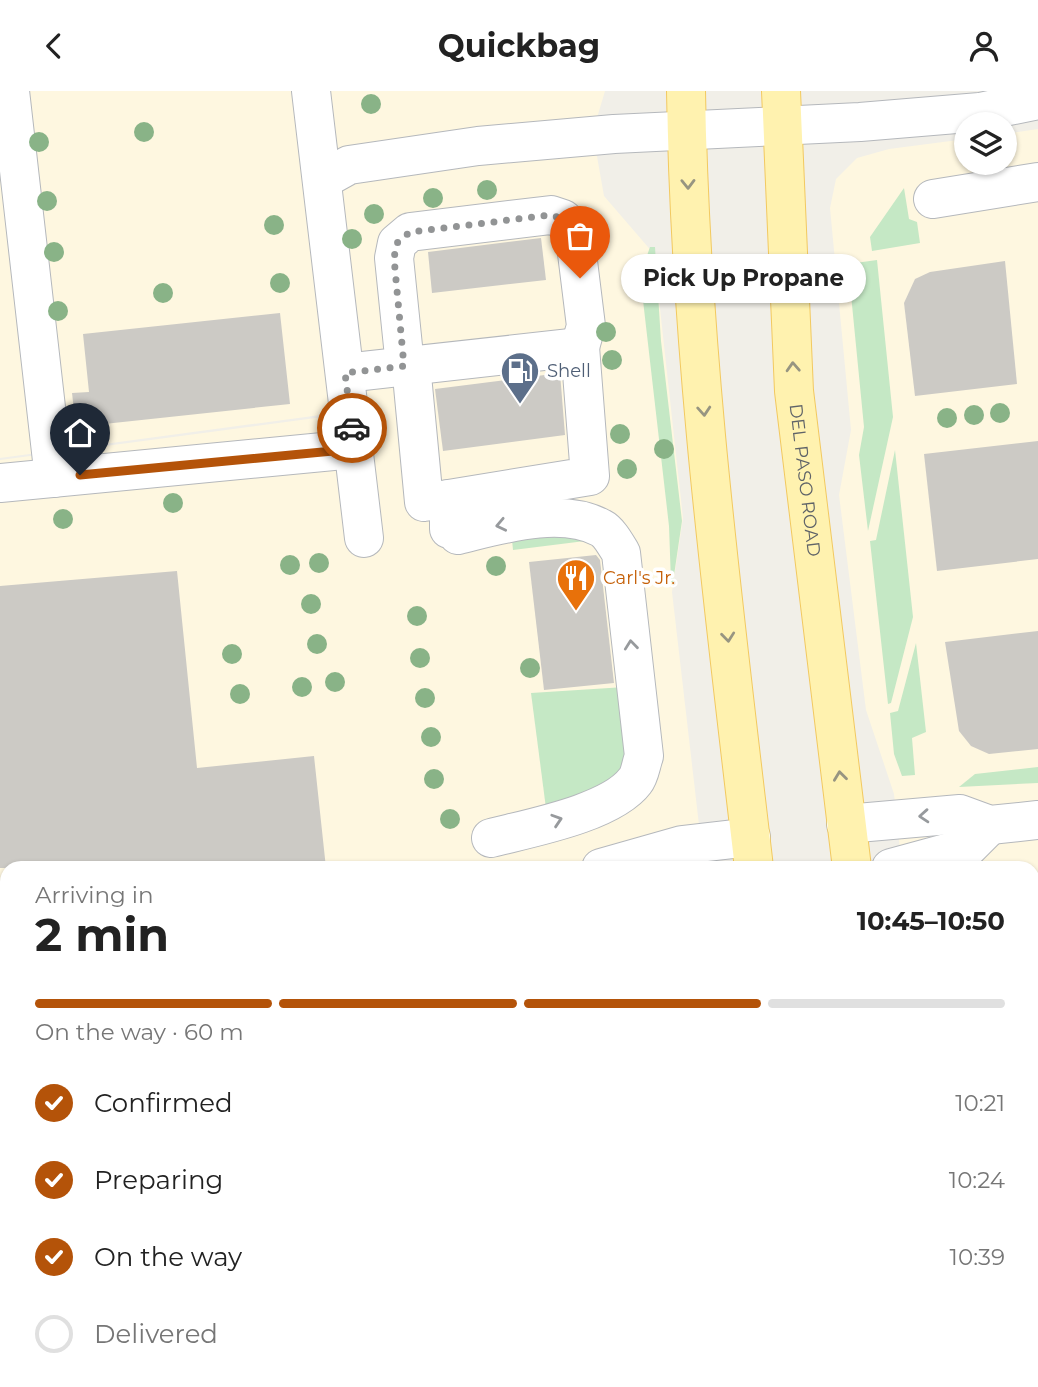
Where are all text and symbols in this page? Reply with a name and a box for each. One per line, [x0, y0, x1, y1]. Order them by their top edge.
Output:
text: Quickbag [438, 26, 600, 65]
icon: back [35, 27, 73, 65]
icon: person [965, 27, 1003, 65]
map controls [954, 112, 1017, 175]
button: layers [954, 112, 1017, 175]
one-way arrow [680, 178, 695, 189]
pin [550, 206, 610, 278]
icon: bag [561, 217, 599, 255]
callout: Pick Up Propane [622, 253, 867, 303]
text: Pick Up Propane [643, 264, 844, 292]
fuel station icon: Shell [499, 350, 541, 405]
place label: Shell [547, 360, 591, 382]
one-way arrow [786, 361, 801, 372]
courier [317, 393, 387, 463]
street label: DEL PASO ROAD [785, 402, 825, 558]
pin [50, 403, 110, 475]
one-way arrow [696, 405, 711, 416]
icon: car [333, 409, 371, 447]
icon: home [61, 414, 99, 452]
one-way arrow [495, 517, 507, 532]
restaurant icon: Carl's Jr. [555, 557, 597, 612]
place label: Carl's Jr. [603, 567, 675, 589]
one-way arrow [721, 631, 736, 643]
one-way arrow [624, 639, 639, 650]
one-way arrow [833, 770, 848, 782]
one-way arrow [918, 808, 929, 823]
one-way arrow [550, 814, 563, 828]
text: Arriving in [35, 881, 154, 909]
text: 10:45–10:50 [857, 905, 1005, 937]
text: 2 min [35, 906, 169, 963]
text: On the way · 60 m [35, 1018, 244, 1046]
icon: check [35, 1084, 73, 1122]
text: Confirmed [94, 1087, 233, 1119]
text: 10:21 [955, 1089, 1005, 1117]
icon: check [35, 1161, 73, 1199]
text: Preparing [94, 1164, 223, 1196]
text: 10:24 [949, 1166, 1005, 1194]
icon: check [35, 1238, 73, 1276]
text: On the way [94, 1241, 242, 1273]
text: 10:39 [950, 1243, 1005, 1271]
text: Delivered [94, 1318, 218, 1350]

